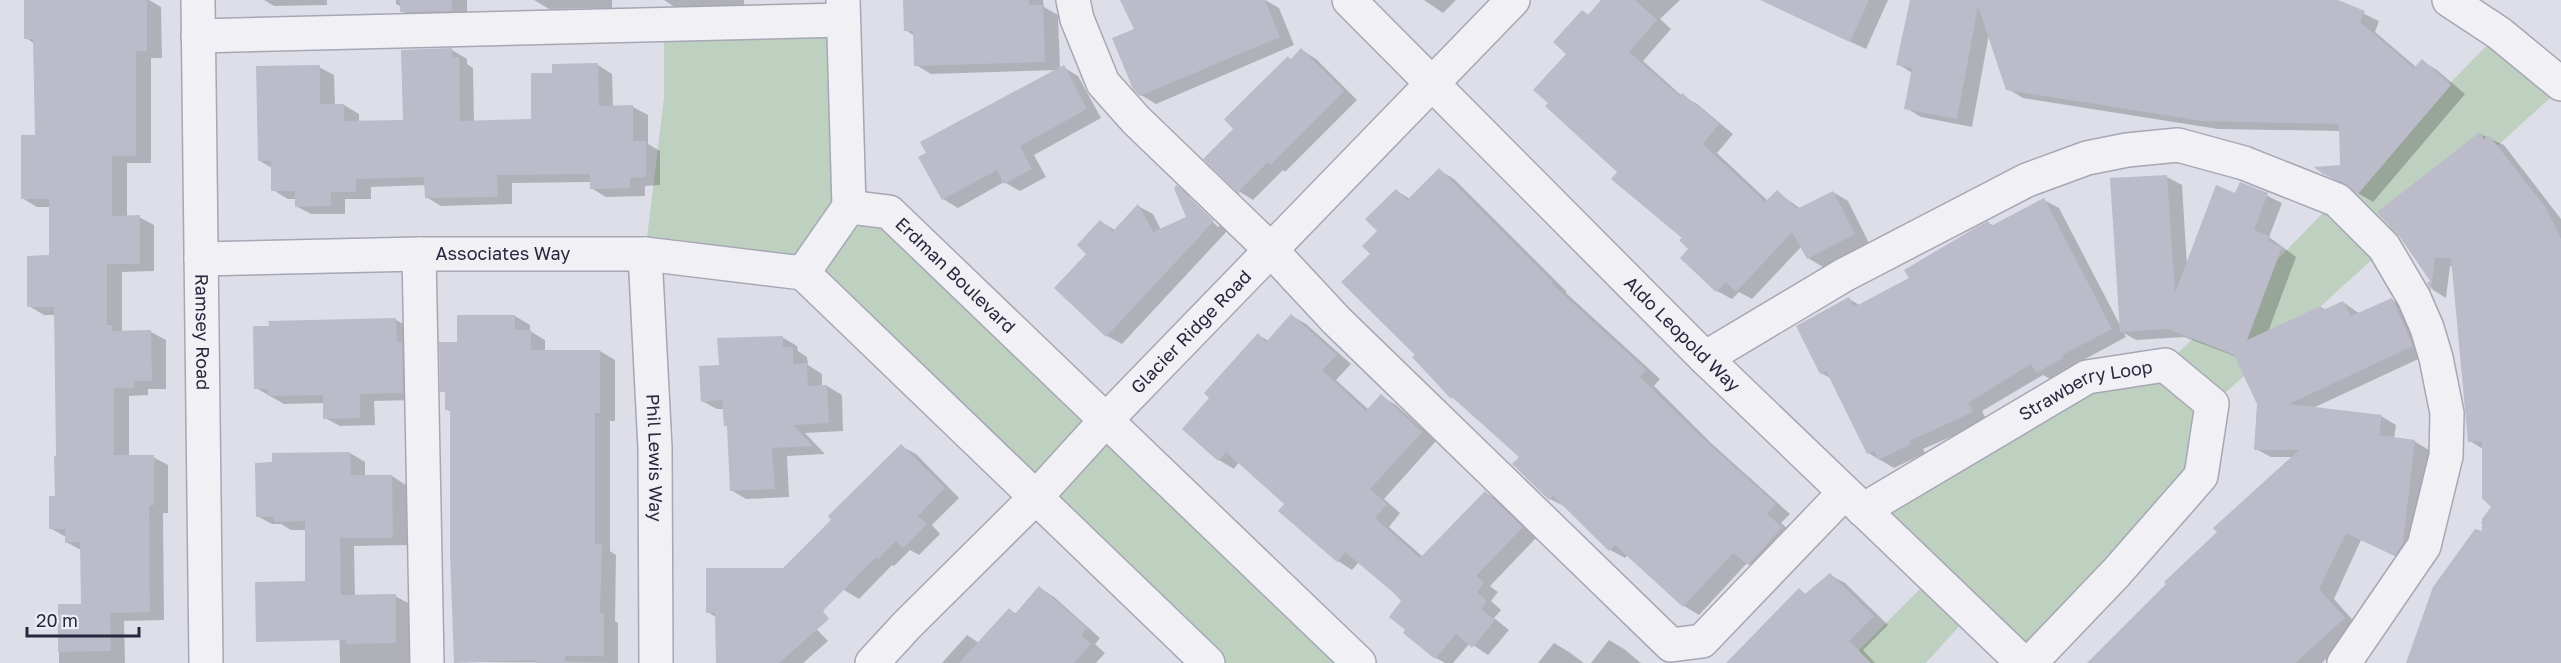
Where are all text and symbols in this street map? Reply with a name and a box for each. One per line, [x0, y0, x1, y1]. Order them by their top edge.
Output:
street label: Erdman Boulevard [891, 212, 1020, 337]
street label: Associates Way [436, 242, 570, 264]
street label: Glacier Ridge Road [1126, 265, 1255, 398]
street label: Aldo Leopold Way [1620, 271, 1745, 396]
street label: Ramsey Road [191, 274, 215, 390]
street label: Strawberry Loop [2015, 355, 2154, 425]
street label: Phil Lewis Way [642, 393, 667, 522]
scale bar [27, 600, 140, 638]
text: 20 m [36, 609, 78, 631]

